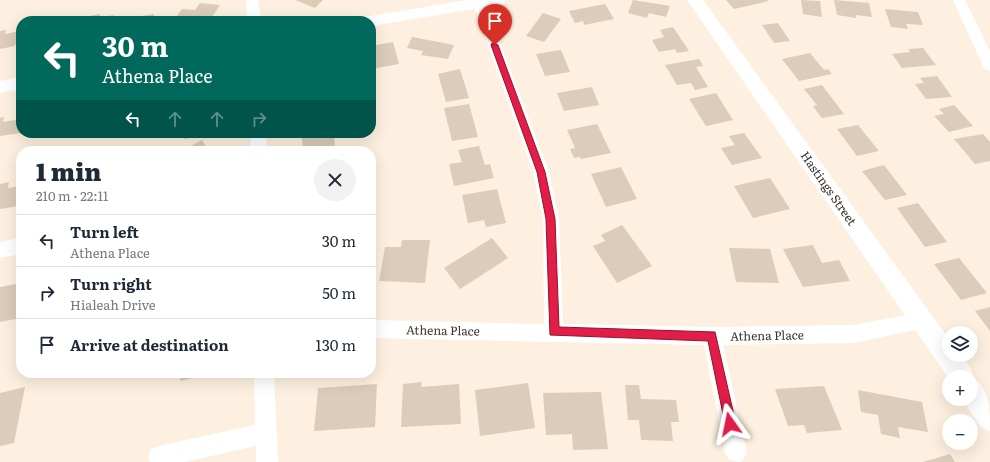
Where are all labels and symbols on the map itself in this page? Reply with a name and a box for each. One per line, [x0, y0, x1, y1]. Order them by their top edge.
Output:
pin [478, 4, 512, 45]
street label: Hastings Street [797, 147, 861, 229]
street label: Athena Place [406, 320, 480, 340]
street label: Athena Place [730, 325, 804, 345]
position arrow [709, 403, 751, 445]

